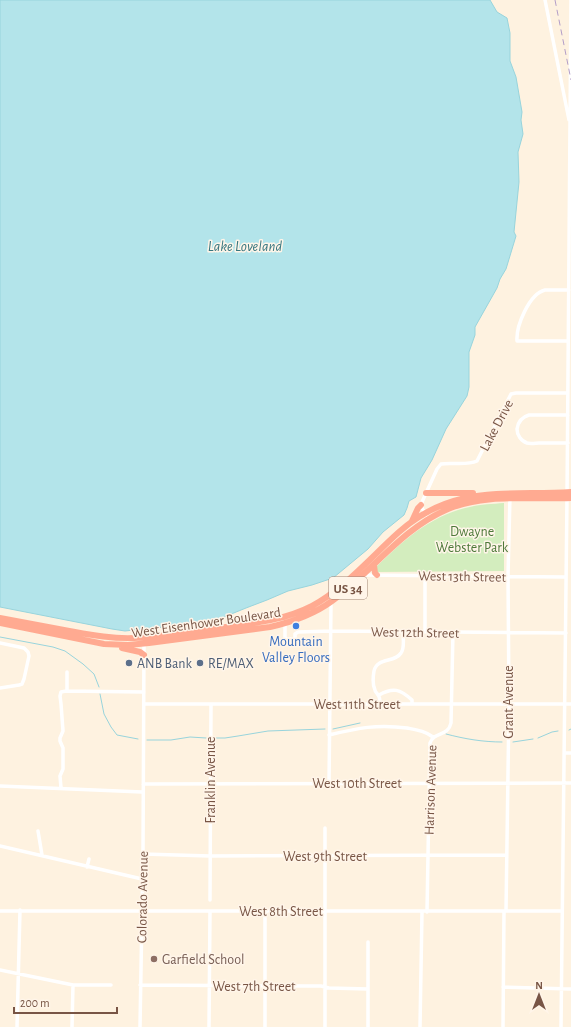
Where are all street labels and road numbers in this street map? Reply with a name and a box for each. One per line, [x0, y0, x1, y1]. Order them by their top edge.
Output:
street label: Lake Drive [477, 397, 516, 454]
street label: West 13th Street [418, 569, 507, 585]
road number: US 34 [329, 577, 367, 599]
street label: West Eisenhower Boulevard [130, 606, 282, 640]
street label: West 12th Street [371, 625, 460, 641]
street label: Grant Avenue [502, 665, 516, 739]
street label: West 11th Street [314, 698, 401, 712]
street label: Franklin Avenue [204, 736, 218, 824]
street label: Harrison Avenue [422, 745, 440, 835]
street label: West 10th Street [312, 777, 402, 791]
street label: West 9th Street [283, 850, 367, 864]
street label: Colorado Avenue [135, 851, 151, 943]
street label: West 8th Street [239, 905, 324, 919]
street label: West 7th Street [212, 980, 296, 994]

